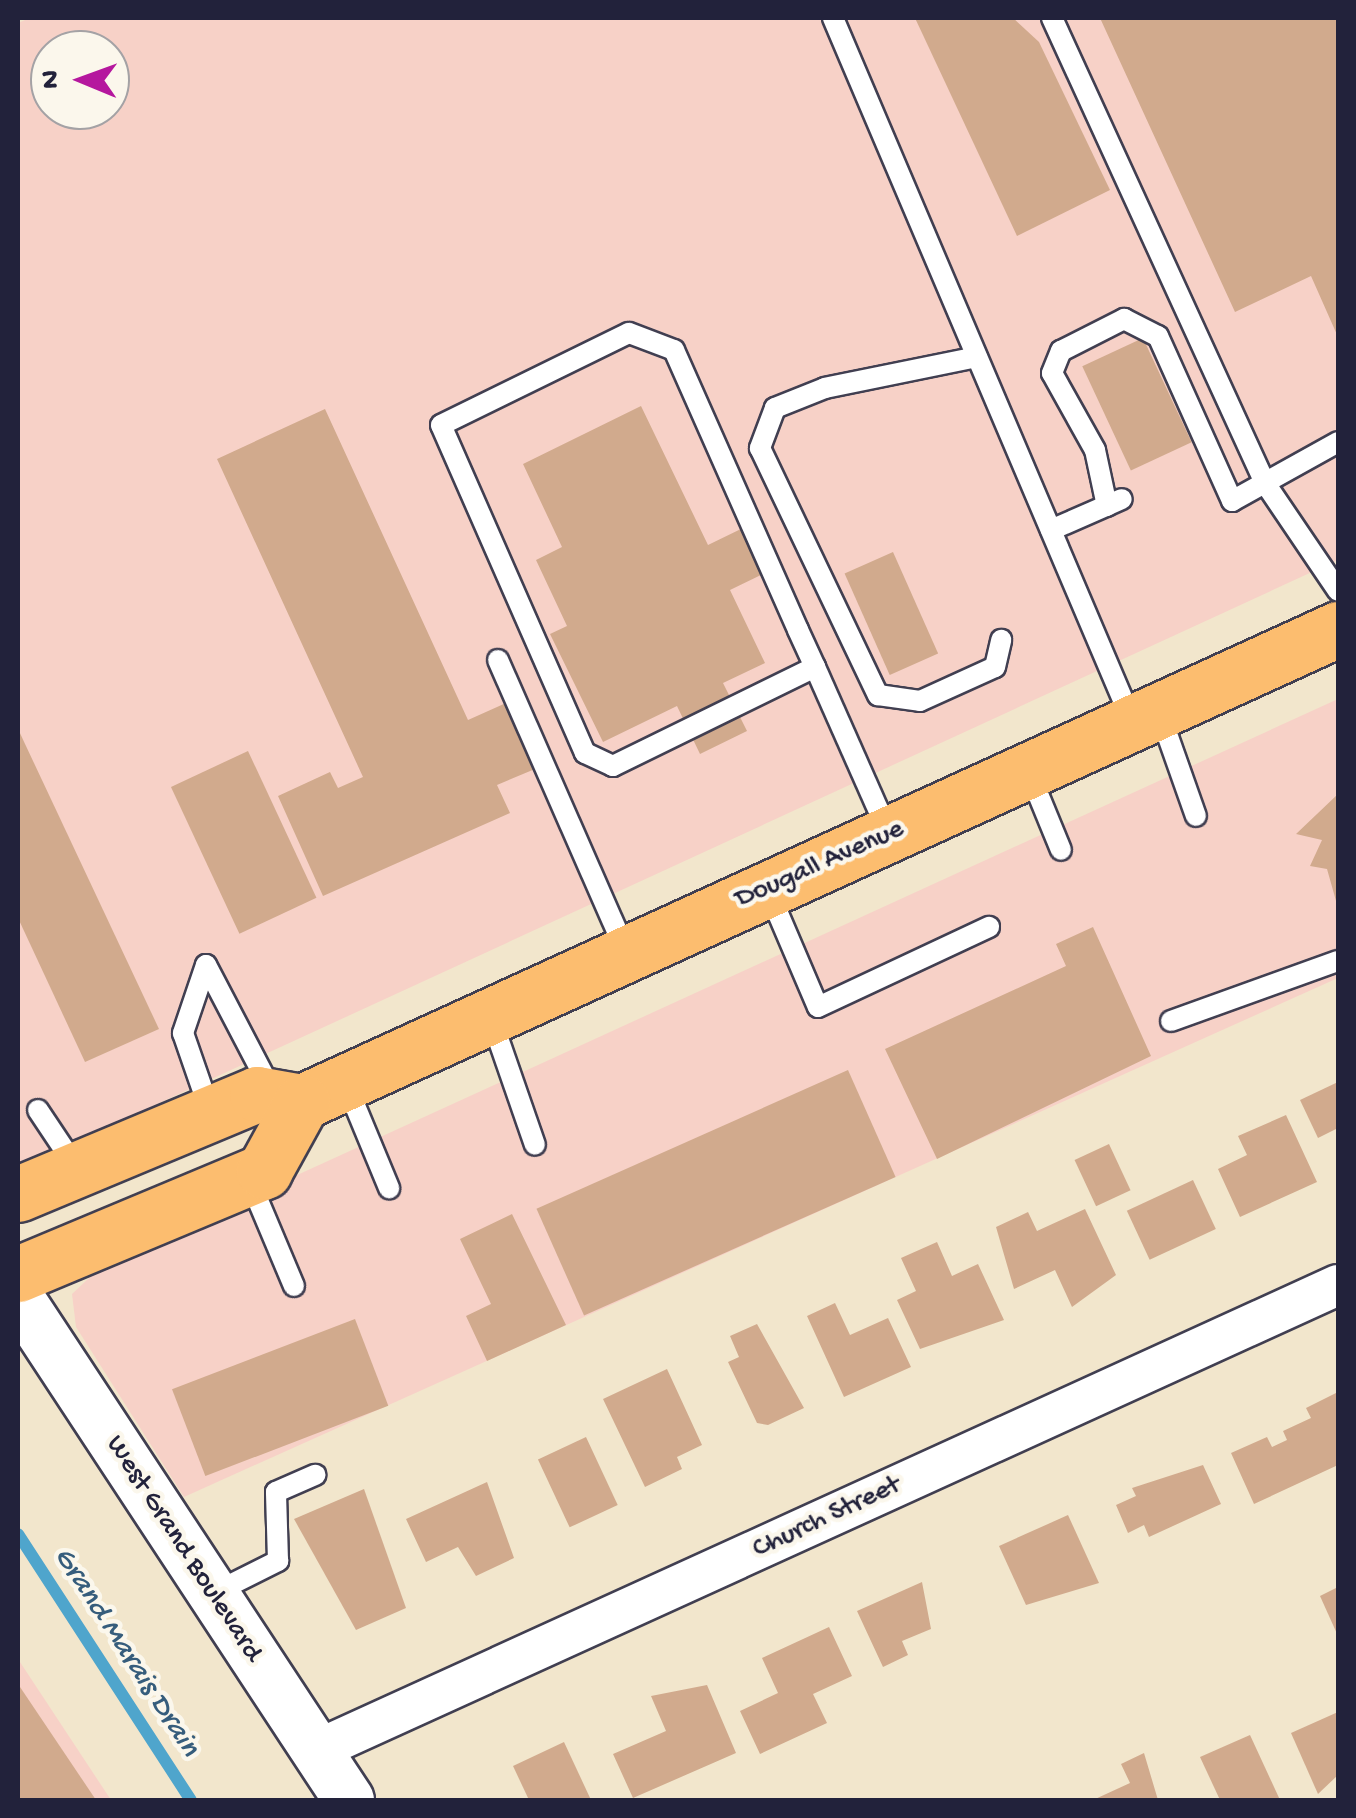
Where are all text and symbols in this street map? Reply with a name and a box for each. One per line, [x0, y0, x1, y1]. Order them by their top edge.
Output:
north arrow [30, 30, 130, 130]
text: N [35, 70, 68, 89]
street label: Dougall Avenue [731, 813, 909, 917]
street label: West Grand Boulevard [97, 1430, 269, 1668]
street label: Church Street [748, 1469, 906, 1567]
water label: Grand Marais Drain [44, 1542, 206, 1764]

